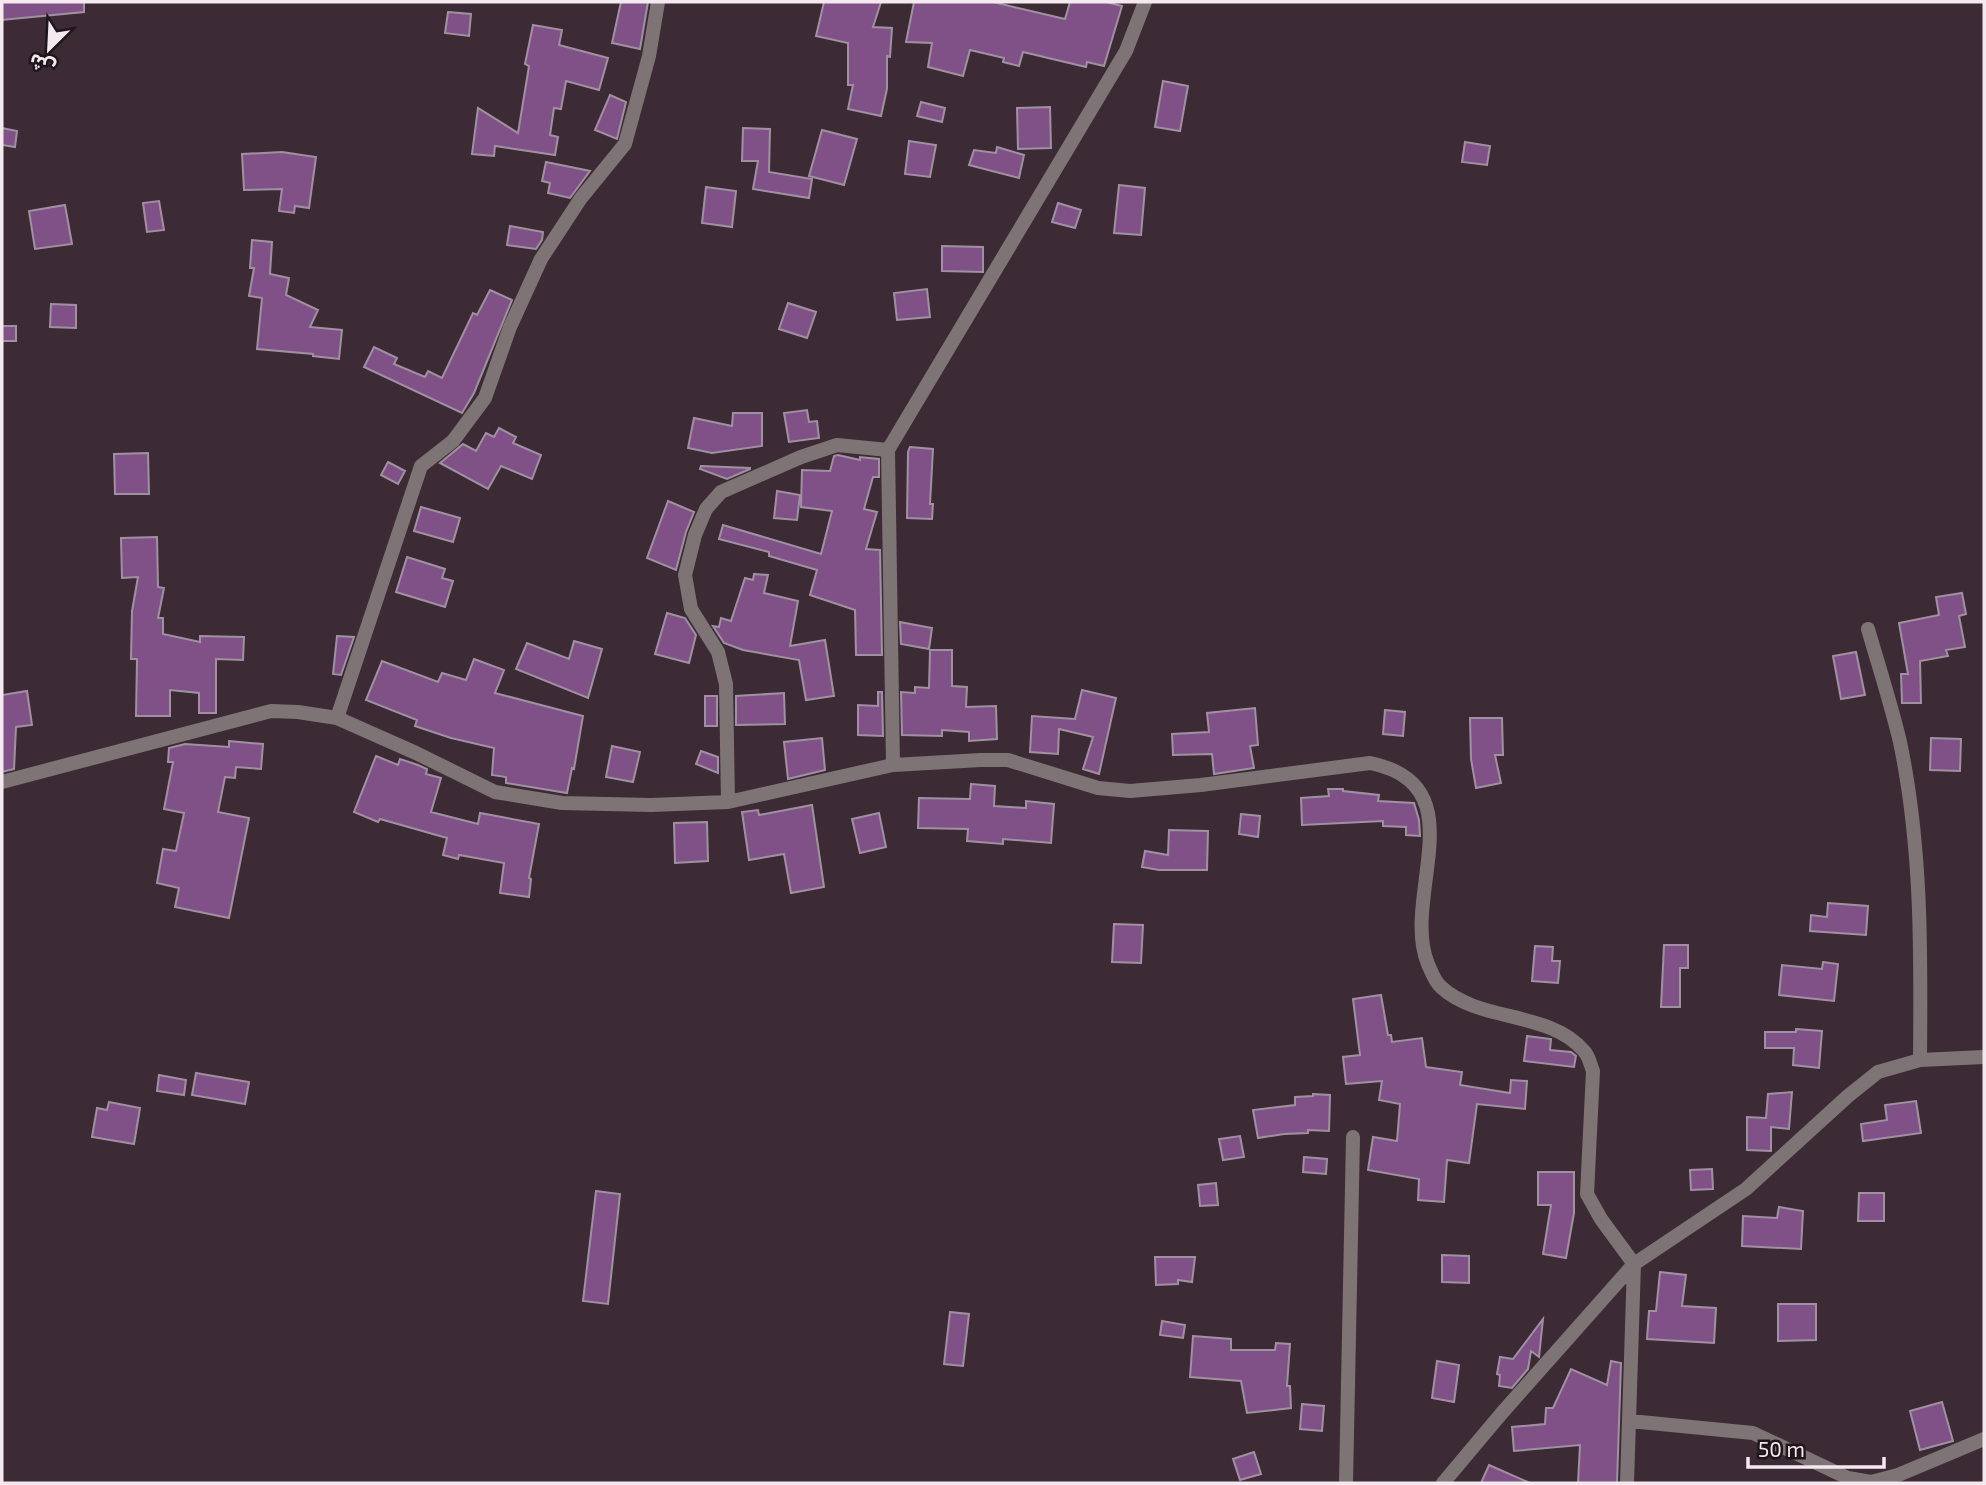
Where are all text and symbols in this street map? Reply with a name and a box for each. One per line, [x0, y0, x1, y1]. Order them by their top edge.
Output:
north arrow [14, 14, 84, 84]
text: ش [25, 49, 58, 81]
scale bar [1748, 1426, 1884, 1470]
text: 50 m [1758, 1436, 1805, 1461]

